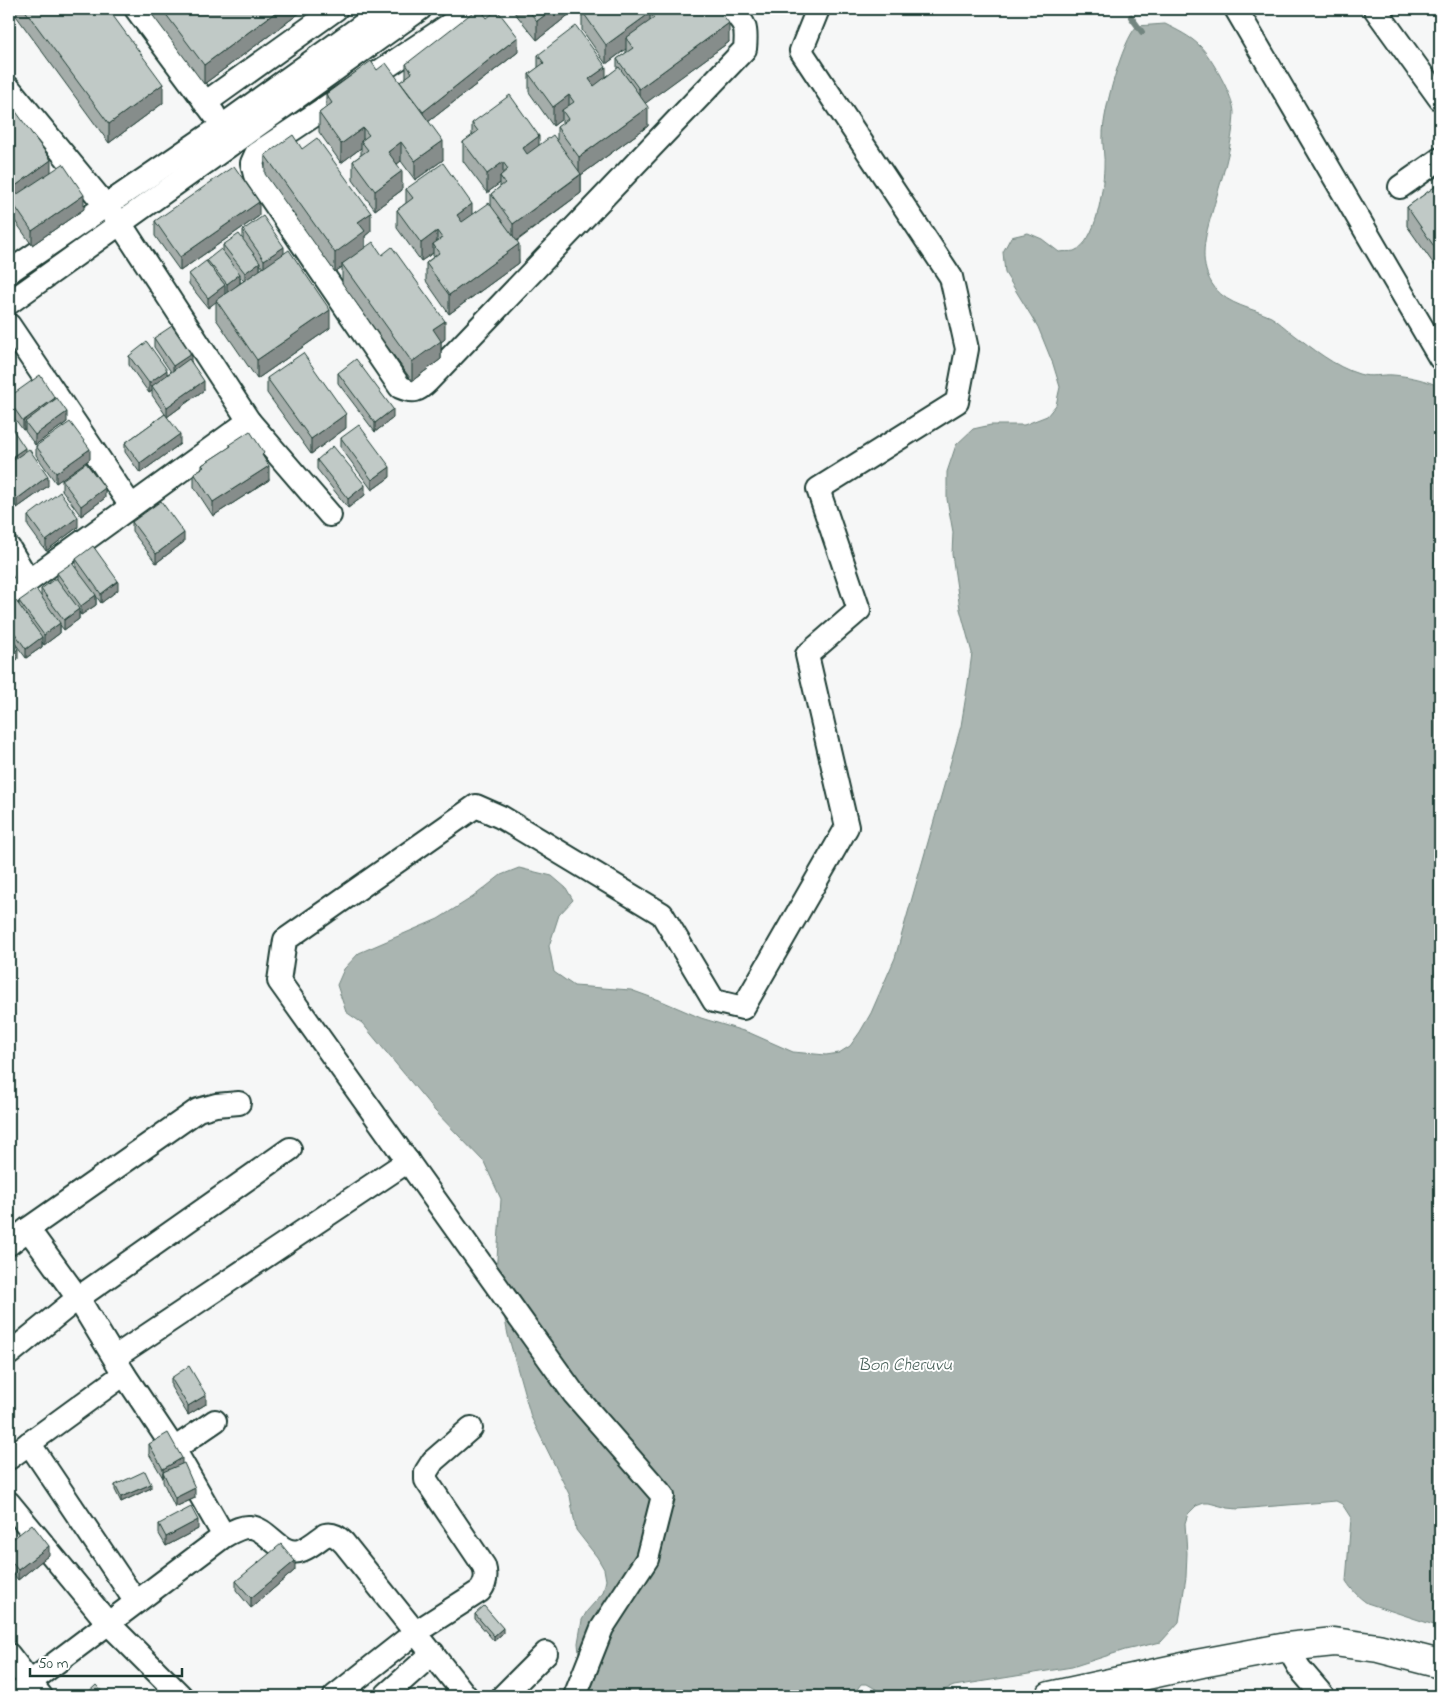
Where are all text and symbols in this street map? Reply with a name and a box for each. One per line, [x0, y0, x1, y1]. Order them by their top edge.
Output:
water label: Bon Cheruvu [858, 1353, 952, 1379]
scale bar [30, 1645, 182, 1677]
text: 50 m [38, 1653, 69, 1675]

